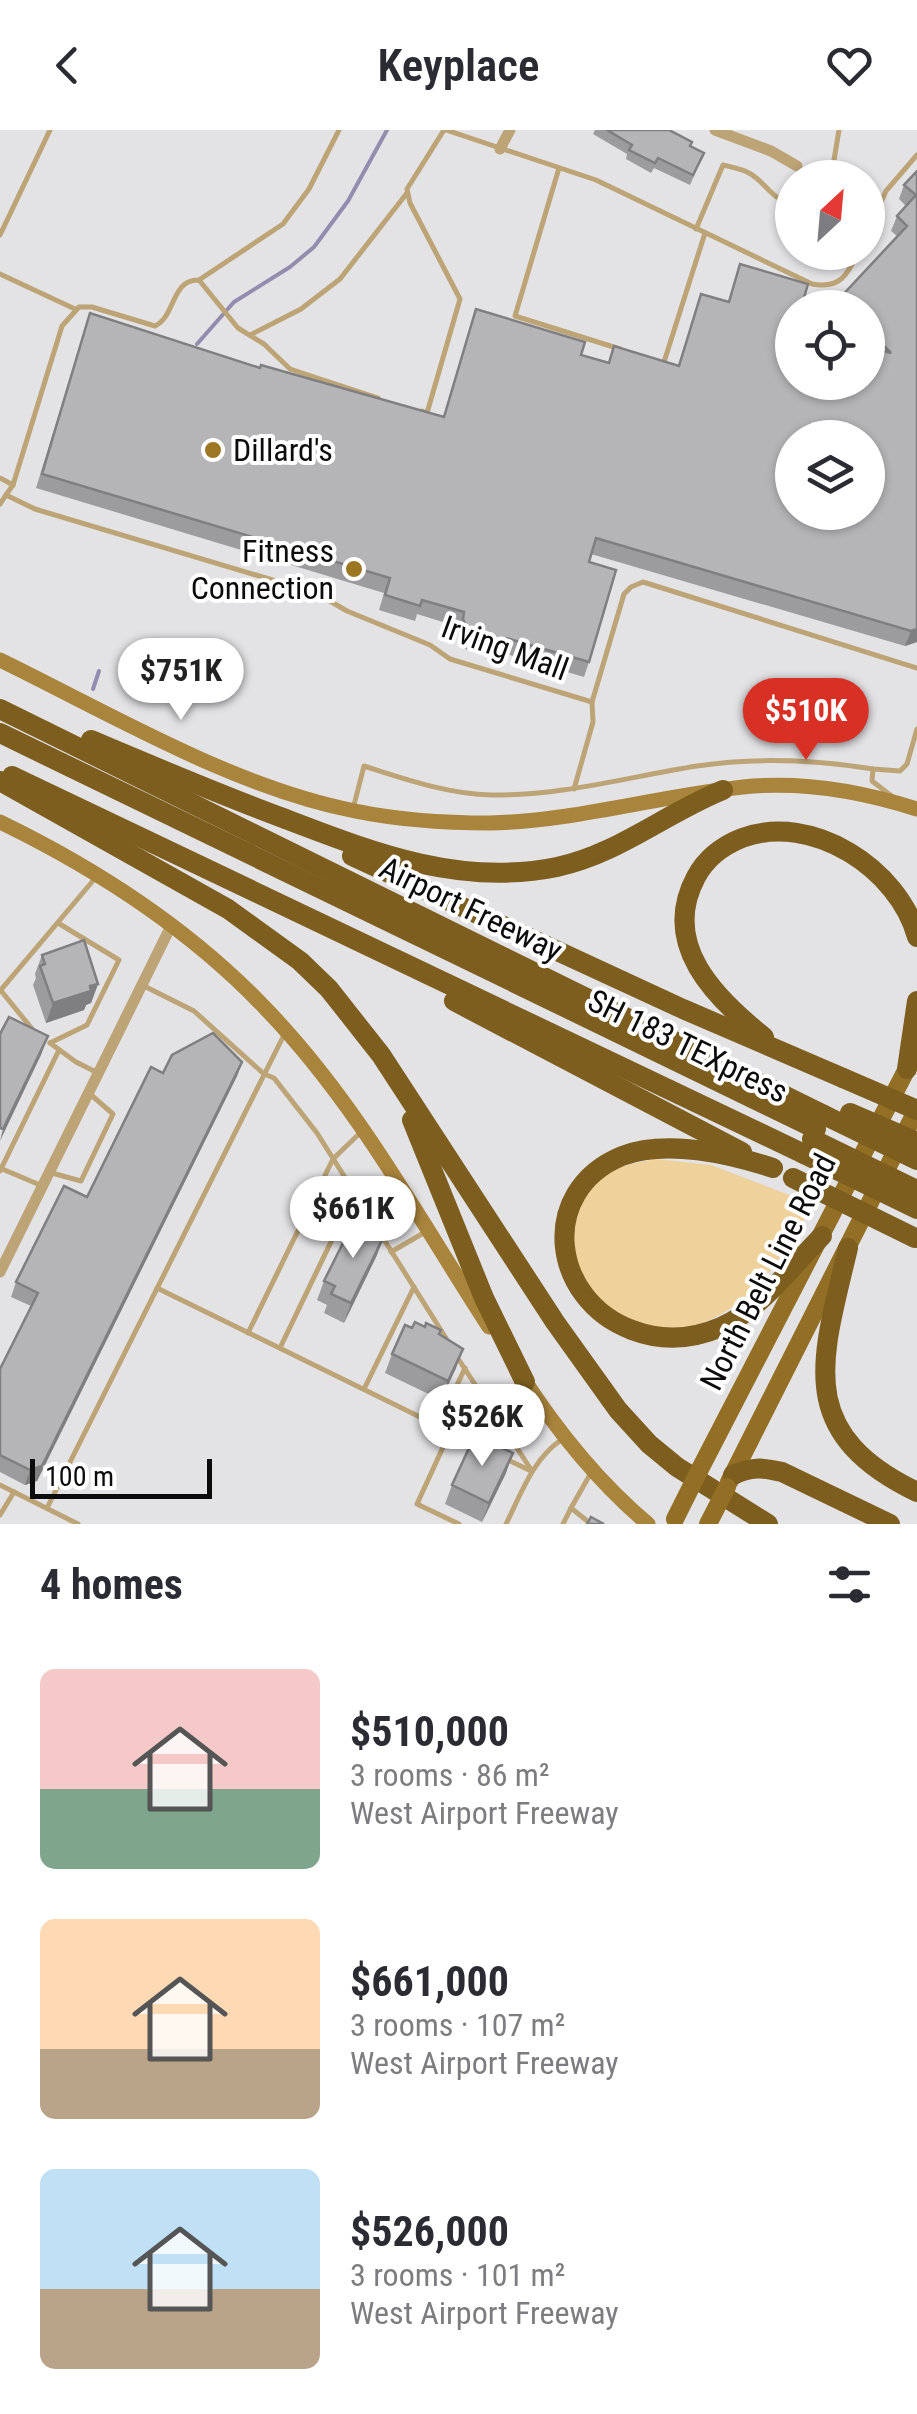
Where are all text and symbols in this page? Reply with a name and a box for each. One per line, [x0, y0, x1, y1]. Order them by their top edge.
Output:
icon: back [40, 38, 95, 93]
icon: heart [822, 38, 877, 93]
text: Keyplace [378, 39, 539, 92]
north arrow [775, 160, 885, 270]
map controls [775, 160, 885, 530]
button: locate [775, 290, 885, 400]
button: layers [775, 420, 885, 530]
place label: Dillard's [233, 431, 333, 469]
marker: Dillard's [202, 439, 224, 461]
place label: Fitness Connection [191, 532, 334, 607]
marker: Fitness Connection [343, 558, 365, 580]
street label: Irving Mall [437, 608, 573, 688]
pin: $751K [111, 638, 251, 723]
text: $751K [140, 651, 222, 689]
pin: $510K [736, 678, 876, 763]
text: $510K [765, 691, 847, 729]
street label: Airport Freeway [374, 848, 568, 970]
street label: SH 183 TEXpress [582, 981, 794, 1111]
street label: North Belt Line Road [692, 1148, 844, 1396]
pin: $661K [283, 1176, 423, 1261]
text: $661K [312, 1189, 394, 1227]
pin: $526K [412, 1384, 552, 1469]
text: $526K [441, 1397, 523, 1435]
scale bar [30, 1454, 212, 1498]
text: 100 m [45, 1460, 114, 1493]
icon: filters [822, 1557, 877, 1612]
text: 4 homes [40, 1560, 183, 1609]
text: $510,000 [350, 1707, 509, 1756]
icon: home [120, 1709, 240, 1829]
text: 3 rooms · 86 m² [350, 1756, 549, 1794]
text: West Airport Freeway [350, 1794, 619, 1832]
text: $661,000 [350, 1957, 509, 2006]
icon: home [120, 1959, 240, 2079]
text: 3 rooms · 107 m² [350, 2006, 565, 2044]
text: West Airport Freeway [350, 2044, 619, 2082]
text: $526,000 [350, 2207, 509, 2256]
icon: home [120, 2209, 240, 2329]
text: 3 rooms · 101 m² [350, 2256, 565, 2294]
text: West Airport Freeway [350, 2294, 619, 2332]

